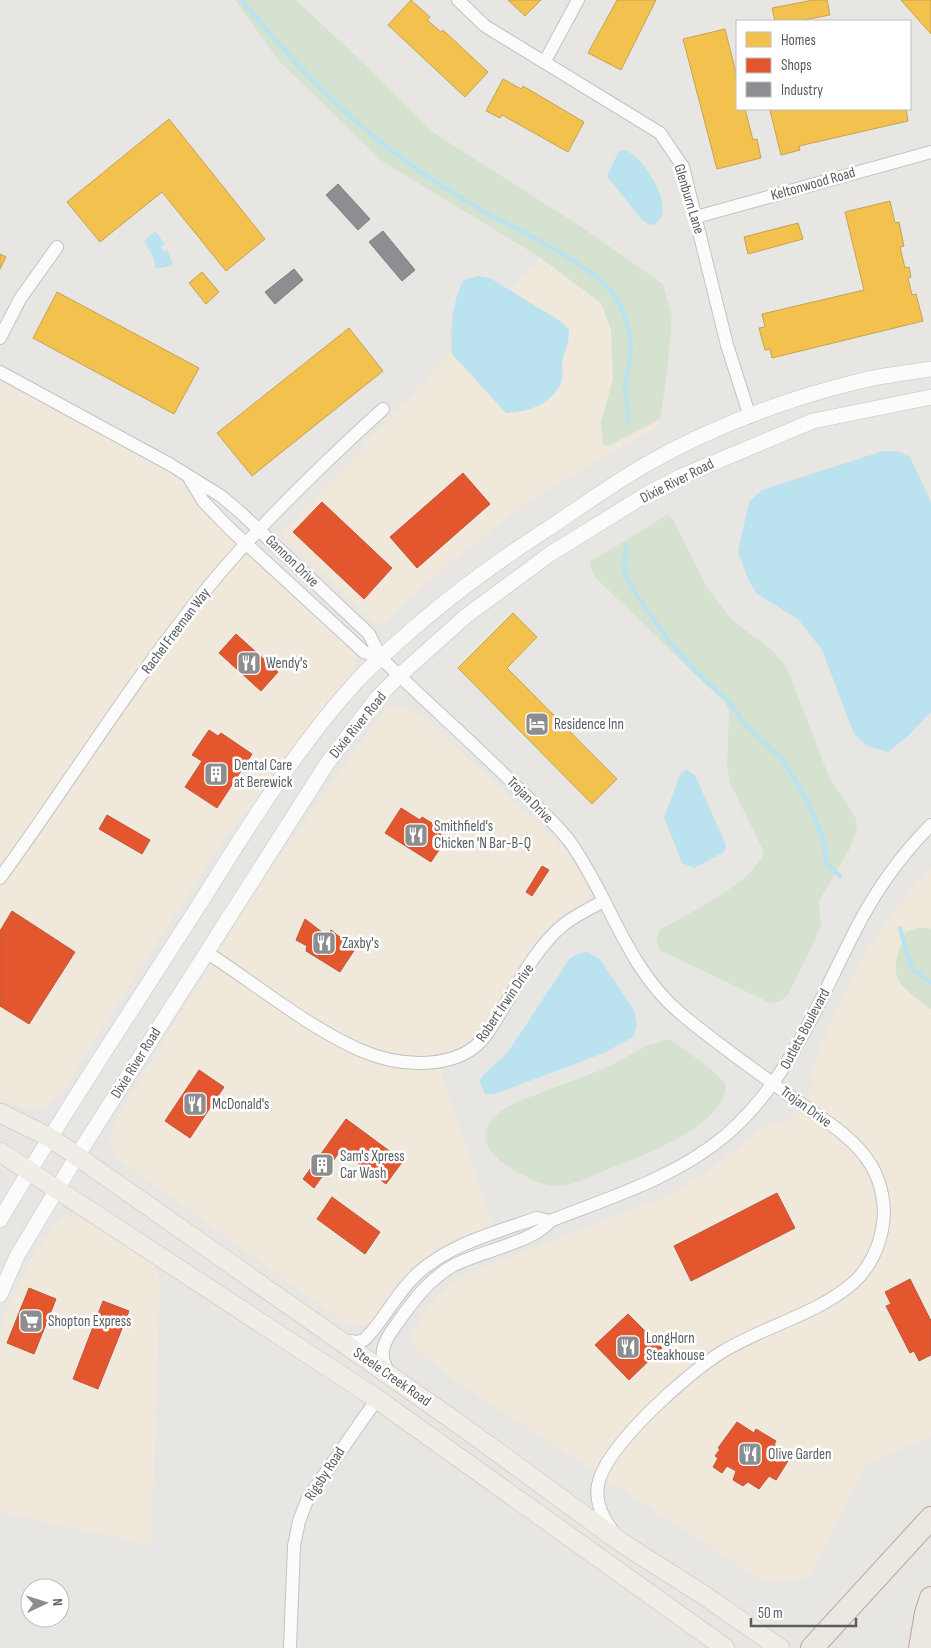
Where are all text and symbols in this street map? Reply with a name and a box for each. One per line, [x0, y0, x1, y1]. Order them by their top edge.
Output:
legend [736, 20, 911, 110]
text: Homes [781, 31, 816, 50]
text: Shops [781, 56, 812, 75]
text: Industry [781, 81, 823, 100]
street label: Glenburn Lane [669, 162, 709, 236]
street label: Keltonwood Road [769, 163, 857, 205]
street label: Dixie River Road [637, 454, 717, 508]
street label: Gannon Drive [261, 531, 323, 591]
street label: Rachel Freeman Way [137, 584, 215, 678]
restaurant icon: Wendy's [236, 650, 262, 676]
place label: Wendy's [266, 654, 308, 673]
street label: Dixie River Road [325, 688, 391, 762]
hotel icon: Residence Inn [524, 711, 550, 737]
place label: Residence Inn [554, 715, 624, 734]
place label: Dental Care at Berewick [234, 756, 293, 792]
building icon: Dental Care at Berewick [203, 761, 229, 787]
street label: Trojan Drive [503, 773, 557, 827]
place label: Smithfield's Chicken 'N Bar-B-Q [434, 817, 531, 853]
restaurant icon: Smithfield's Chicken 'N Bar-B-Q [403, 822, 429, 848]
restaurant icon: Zaxby's [311, 930, 337, 956]
place label: Zaxby's [342, 934, 379, 953]
street label: Robert Irwin Drive [472, 960, 538, 1046]
street label: Outlets Boulevard [776, 985, 834, 1073]
street label: Dixie River Road [107, 1024, 165, 1102]
street label: Trojan Drive [777, 1082, 835, 1132]
restaurant icon: McDonald's [182, 1091, 208, 1117]
place label: McDonald's [212, 1095, 270, 1114]
place label: Sam's Xpress Car Wash [340, 1147, 405, 1183]
building icon: Sam's Xpress Car Wash [309, 1152, 335, 1178]
supermarket icon: Shopton Express [18, 1308, 44, 1334]
place label: Shopton Express [48, 1312, 131, 1331]
place label: LongHorn Steakhouse [646, 1329, 705, 1365]
restaurant icon: LongHorn Steakhouse [615, 1334, 641, 1360]
street label: Steele Creek Road [349, 1343, 435, 1411]
restaurant icon: Olive Garden [737, 1441, 763, 1467]
street label: Rigsby Road [301, 1444, 349, 1504]
place label: Olive Garden [768, 1445, 831, 1464]
north arrow [20, 1578, 70, 1628]
scale bar [751, 1596, 856, 1628]
text: N [49, 1598, 66, 1606]
text: 50 m [758, 1604, 783, 1623]

